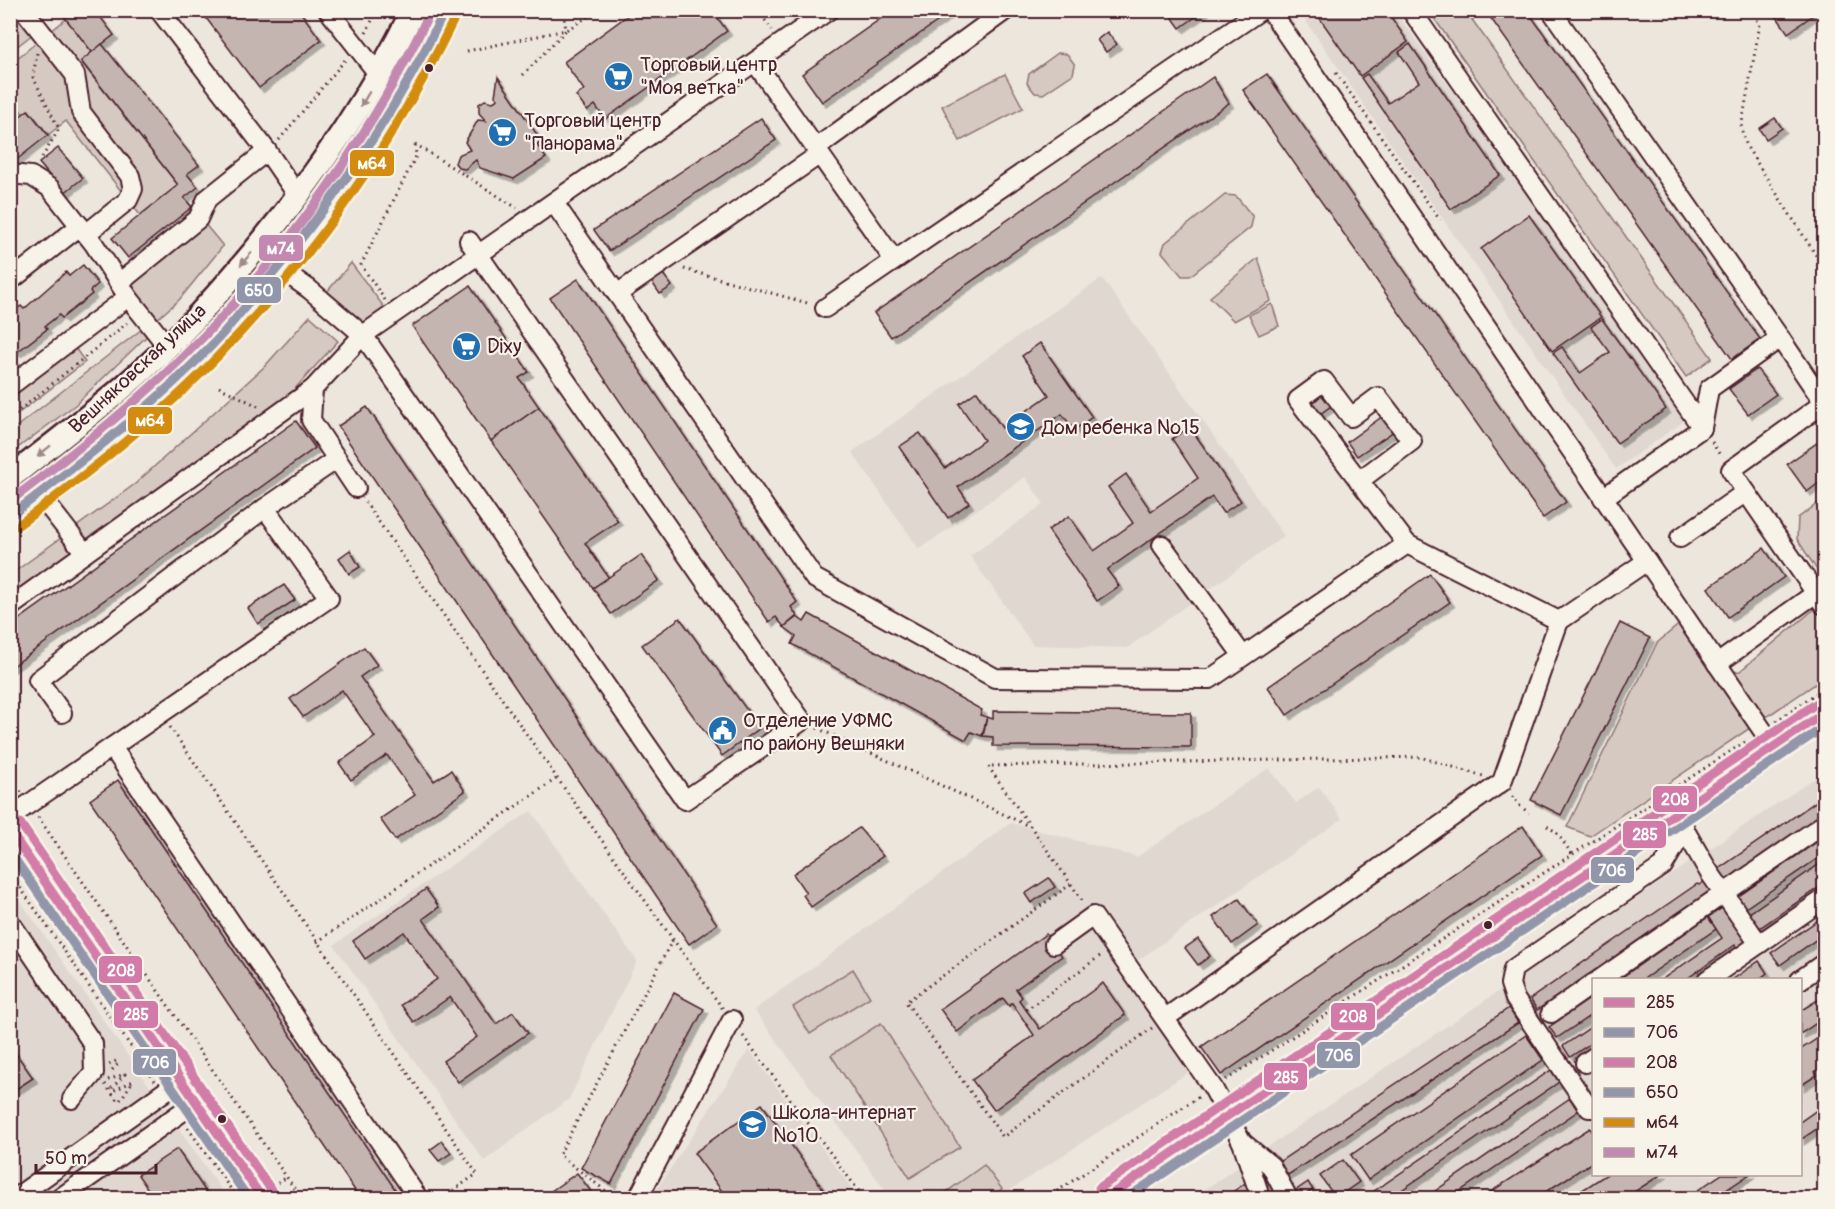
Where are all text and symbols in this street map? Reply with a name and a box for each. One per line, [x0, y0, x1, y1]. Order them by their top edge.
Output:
place label: Торговый центр "Моя ветка" [640, 52, 777, 100]
supermarket icon: Торговый центр "Моя ветка" [603, 60, 635, 92]
unlabelled marker [423, 62, 435, 74]
one-way arrow [360, 91, 371, 107]
place label: Торговый центр "Панорама" [524, 108, 661, 156]
supermarket icon: Торговый центр "Панорама" [487, 116, 519, 148]
line badge: м64 [349, 149, 395, 177]
text: м64 [357, 154, 387, 174]
line badge: м74 [258, 234, 304, 262]
text: м74 [267, 239, 296, 259]
one-way arrow [240, 251, 253, 266]
line badge: 650 [236, 276, 282, 304]
text: 650 [245, 281, 274, 301]
street label: Вешняковская улица [63, 298, 211, 439]
supermarket icon: Dixy [450, 330, 482, 362]
place label: Dixy [487, 334, 522, 359]
line badge: м64 [127, 406, 173, 435]
text: м64 [135, 411, 165, 431]
school or university icon: Дом ребенка №15 [1005, 411, 1037, 443]
place label: Дом ребенка №15 [1041, 415, 1200, 440]
one-way arrow [37, 444, 52, 456]
place label: Отделение УФМС по району Вешняки [743, 708, 904, 756]
public building icon: Отделение УФМС по району Вешняки [706, 715, 738, 747]
line badge: 208 [1652, 785, 1698, 813]
text: 208 [1661, 790, 1689, 810]
line badge: 285 [1622, 820, 1667, 849]
text: 285 [1632, 825, 1658, 845]
line badge: 706 [1590, 856, 1635, 884]
text: 706 [1598, 861, 1626, 881]
unlabelled marker [1482, 919, 1494, 931]
line badge: 208 [98, 955, 143, 984]
text: 208 [107, 961, 135, 981]
legend [1592, 978, 1802, 1176]
text: 285 [1646, 991, 1675, 1014]
line badge: 285 [113, 1000, 159, 1029]
line badge: 208 [1330, 1002, 1376, 1031]
text: 285 [123, 1005, 149, 1025]
text: 208 [1339, 1007, 1367, 1027]
text: 706 [1646, 1021, 1678, 1044]
line badge: 706 [1316, 1041, 1361, 1069]
text: 706 [1325, 1046, 1353, 1066]
line badge: 706 [132, 1048, 177, 1076]
text: 208 [1646, 1051, 1677, 1074]
text: 706 [141, 1053, 169, 1073]
line badge: 285 [1263, 1062, 1308, 1091]
text: 285 [1273, 1068, 1299, 1088]
text: 650 [1646, 1081, 1679, 1104]
place label: Школа-интернат №10 [773, 1100, 916, 1148]
school or university icon: Школа-интернат №10 [736, 1108, 768, 1140]
text: м64 [1646, 1111, 1679, 1134]
unlabelled marker [216, 1113, 228, 1125]
scale bar [36, 1137, 156, 1175]
text: м74 [1646, 1141, 1678, 1164]
text: 50 m [45, 1147, 87, 1170]

